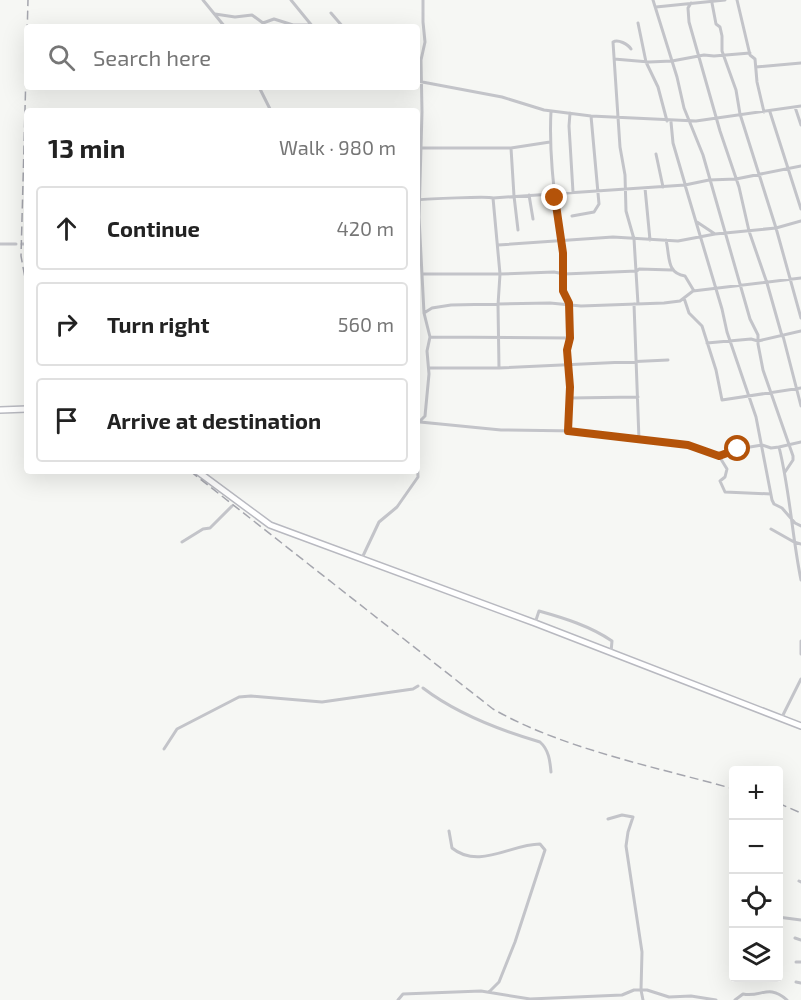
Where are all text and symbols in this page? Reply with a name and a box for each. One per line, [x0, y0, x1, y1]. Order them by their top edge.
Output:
search box [24, 24, 420, 90]
icon: search [45, 41, 78, 74]
text: Search here [93, 44, 211, 70]
text: 13 min [48, 132, 125, 163]
text: Walk · 980 m [279, 135, 396, 159]
route end [541, 184, 567, 210]
icon: ahead [50, 212, 83, 245]
text: Continue [107, 215, 200, 241]
text: 420 m [336, 216, 394, 240]
icon: right [50, 308, 83, 341]
text: Turn right [107, 311, 209, 337]
text: 560 m [338, 312, 394, 336]
icon: arrive [50, 404, 83, 437]
text: Arrive at destination [107, 407, 321, 433]
route start [724, 435, 750, 461]
map controls [729, 766, 783, 982]
button: + [729, 766, 783, 820]
button: − [729, 820, 783, 874]
button: locate [729, 874, 783, 928]
button: layers [729, 928, 783, 982]

